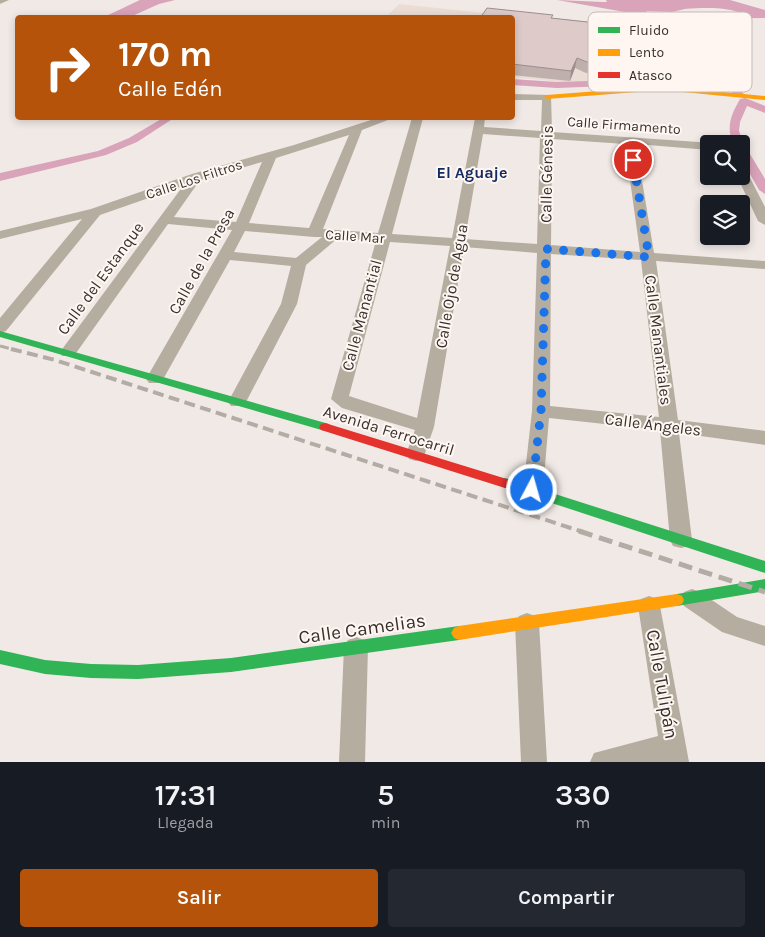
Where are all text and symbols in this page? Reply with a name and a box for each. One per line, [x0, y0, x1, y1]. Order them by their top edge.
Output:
legend [588, 12, 752, 92]
text: Fluido [629, 22, 669, 39]
text: 170 m [118, 34, 212, 75]
icon: right [35, 35, 100, 100]
text: Lento [629, 44, 664, 61]
text: Atasco [629, 67, 672, 84]
text: Calle Edén [118, 76, 222, 102]
street label: Calle Firmamento [567, 113, 681, 138]
street label: Calle Génesis [536, 125, 557, 223]
map controls [700, 135, 750, 245]
button: search [700, 135, 750, 185]
pin [612, 139, 654, 181]
icon: arrive [619, 146, 647, 174]
street label: Calle Los Filtros [144, 156, 244, 203]
district label: El Aguaje [437, 163, 507, 182]
button: layers [700, 195, 750, 245]
street label: Calle de la Presa [164, 205, 238, 318]
street label: Calle del Estanque [53, 218, 148, 338]
street label: Calle Ojo de Agua [431, 223, 472, 350]
street label: Calle Mar [325, 226, 386, 247]
street label: Calle Manantial [338, 258, 385, 373]
street label: Calle Manantiales [641, 274, 676, 406]
street label: Avenida Ferrocarril [321, 402, 457, 459]
street label: Calle Ángeles [604, 409, 702, 440]
position arrow [505, 463, 557, 515]
street label: Calle Camelias [297, 609, 427, 649]
street label: Calle Tulipán [642, 628, 682, 741]
text: 17:31 [155, 777, 216, 813]
text: 5 [377, 777, 394, 813]
text: 330 [555, 777, 610, 813]
text: Llegada [157, 813, 214, 832]
text: min [371, 813, 400, 832]
text: m [575, 813, 590, 832]
button: Salir [20, 869, 378, 927]
button: Compartir [388, 869, 745, 927]

